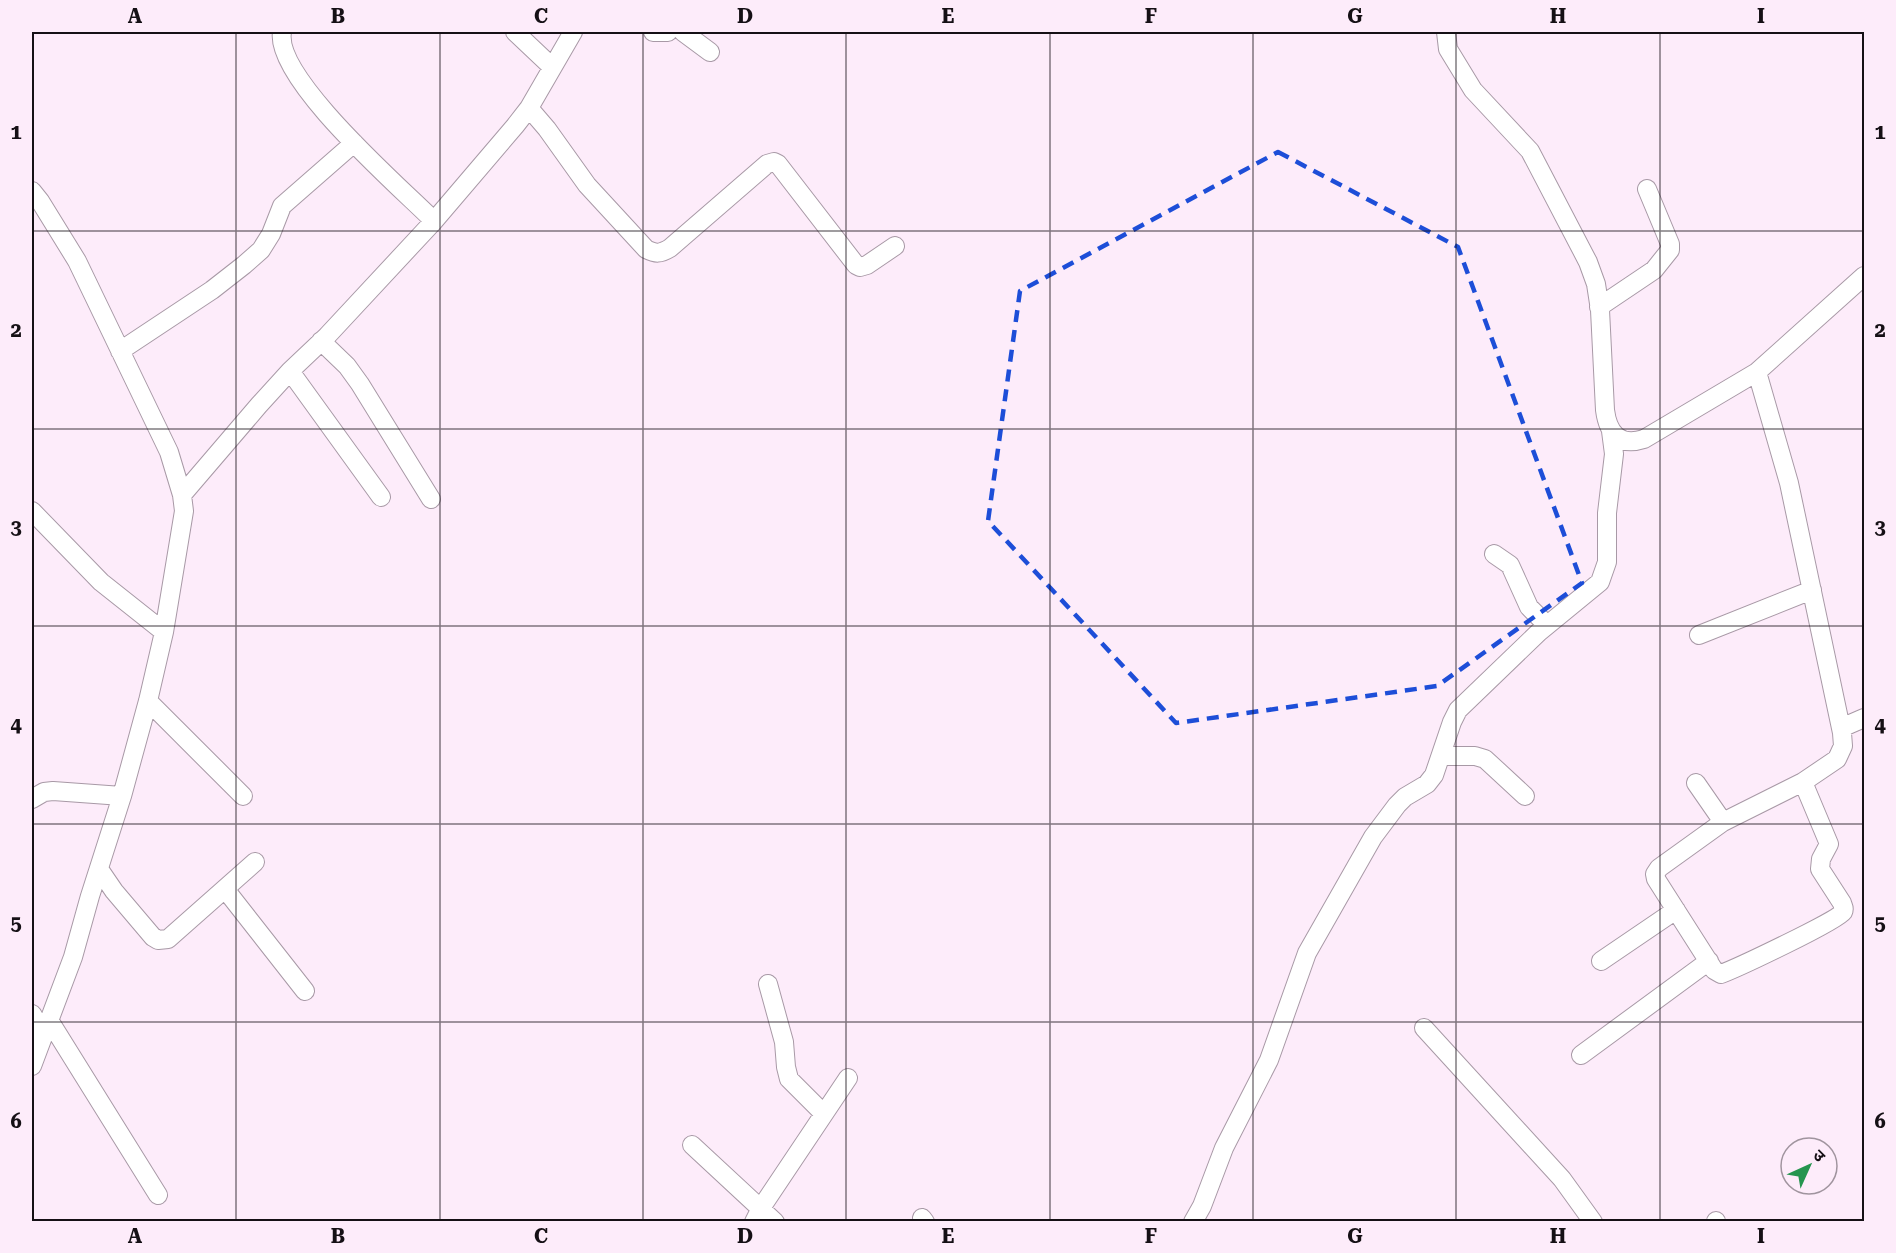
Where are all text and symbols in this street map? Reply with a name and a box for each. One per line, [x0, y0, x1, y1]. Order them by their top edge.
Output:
text: A [128, 4, 143, 28]
text: B [331, 4, 345, 28]
text: C [534, 4, 548, 28]
text: D [737, 4, 753, 28]
text: E [942, 4, 955, 28]
text: F [1145, 4, 1157, 28]
text: G [1347, 4, 1363, 28]
text: H [1550, 4, 1566, 28]
text: I [1757, 4, 1765, 28]
text: 1 [10, 120, 22, 144]
text: 1 [1874, 120, 1886, 144]
text: 2 [10, 318, 22, 342]
text: 2 [1874, 318, 1886, 342]
text: 3 [10, 515, 22, 539]
text: 3 [1874, 515, 1886, 539]
text: 4 [10, 713, 22, 737]
text: 4 [1874, 713, 1886, 737]
text: 5 [10, 911, 22, 935]
text: 5 [1874, 911, 1886, 935]
text: 6 [10, 1109, 22, 1133]
text: 6 [1874, 1109, 1886, 1133]
north arrow [1779, 1136, 1839, 1196]
text: उ [1809, 1146, 1830, 1166]
text: A [128, 1224, 143, 1248]
text: B [331, 1224, 345, 1248]
text: C [534, 1224, 548, 1248]
text: D [737, 1224, 753, 1248]
text: E [942, 1224, 955, 1248]
text: F [1145, 1224, 1157, 1248]
text: G [1347, 1224, 1363, 1248]
text: H [1550, 1224, 1566, 1248]
text: I [1757, 1224, 1765, 1248]

